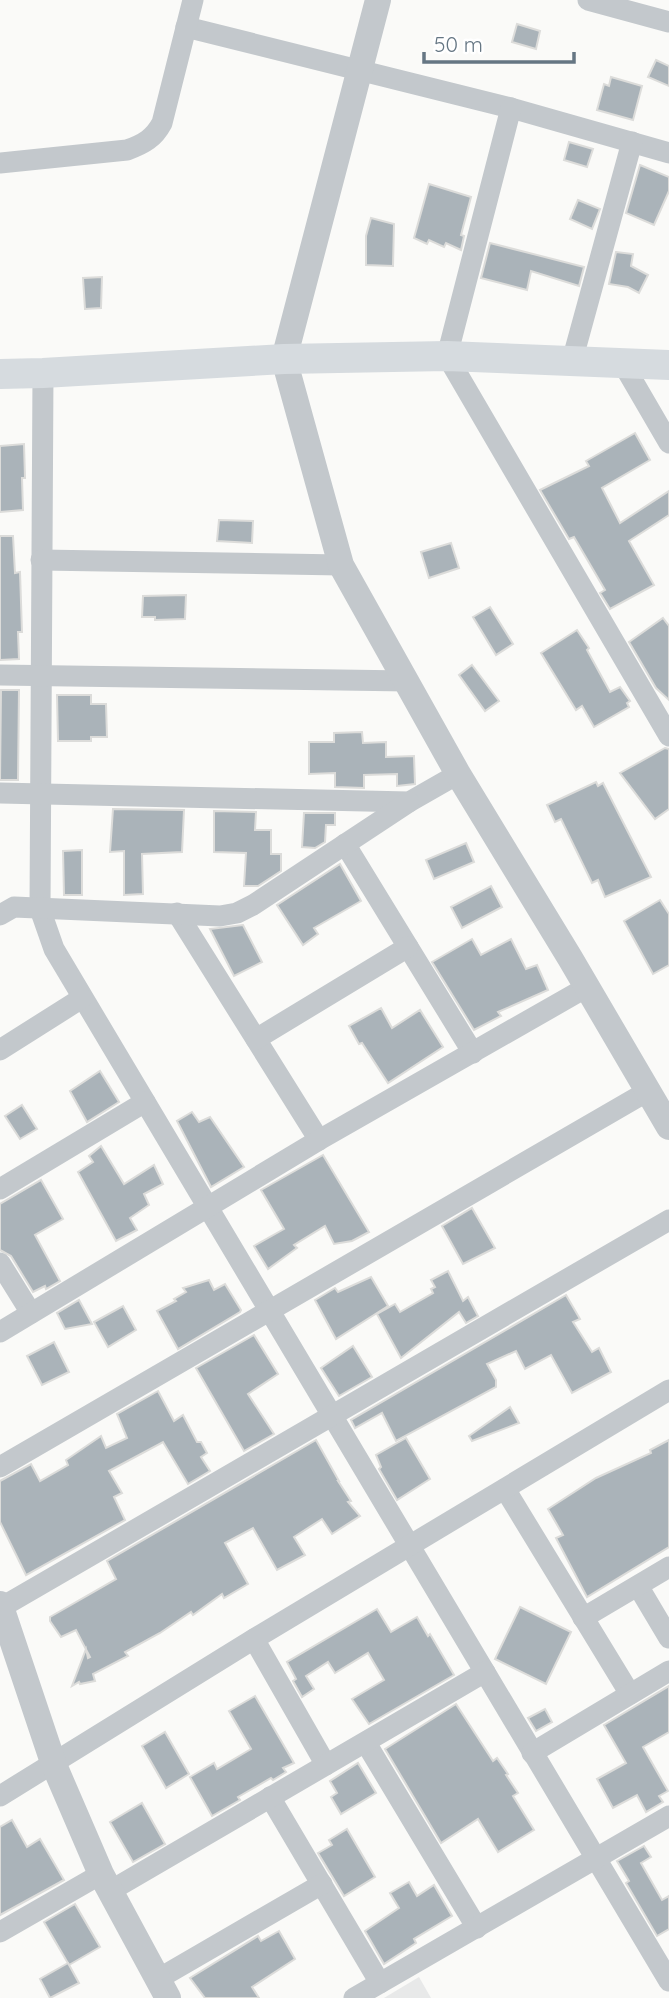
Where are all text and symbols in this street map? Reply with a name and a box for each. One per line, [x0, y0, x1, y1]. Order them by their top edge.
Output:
scale bar [424, 21, 574, 65]
text: 50 m [434, 31, 483, 57]

